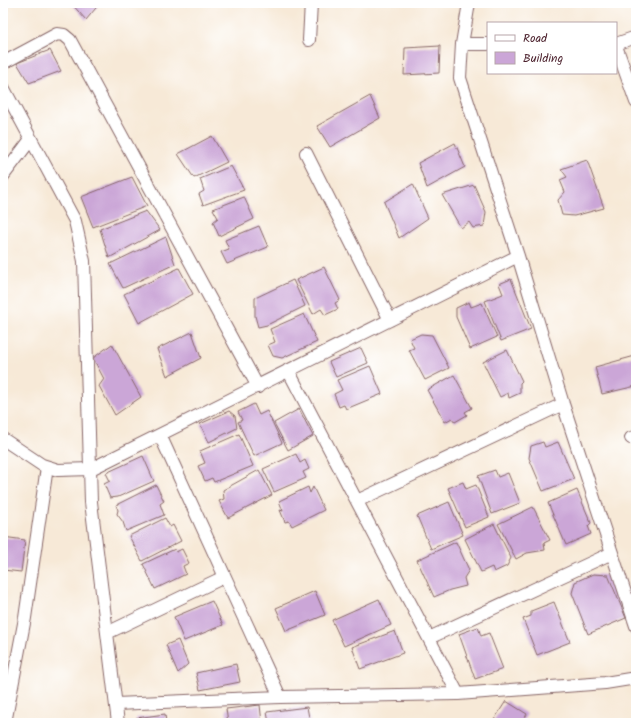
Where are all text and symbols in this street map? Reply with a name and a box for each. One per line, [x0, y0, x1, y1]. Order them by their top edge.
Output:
legend [487, 22, 617, 74]
text: Road [523, 29, 548, 48]
text: Building [523, 49, 563, 68]

